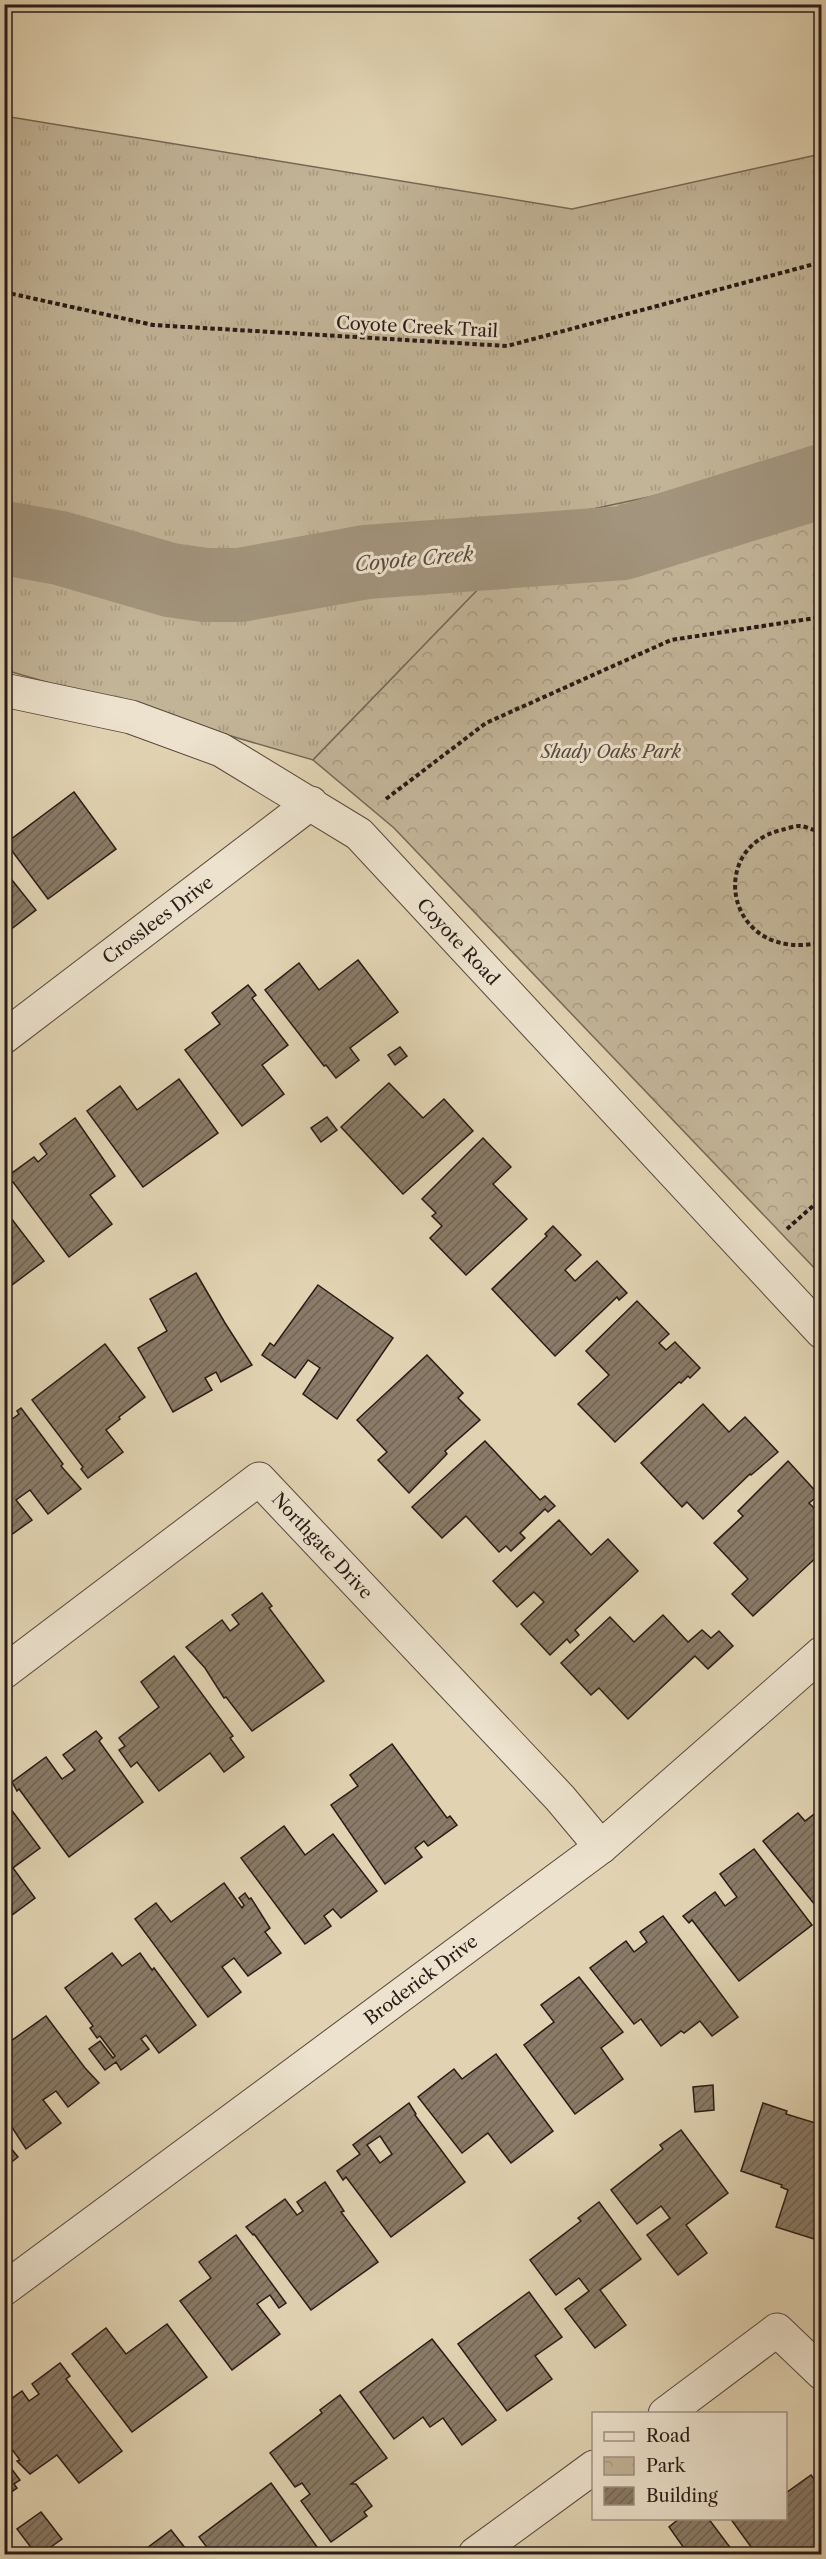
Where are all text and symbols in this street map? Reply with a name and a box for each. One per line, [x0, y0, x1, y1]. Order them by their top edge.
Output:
street label: Coyote Creek Trail [335, 312, 499, 342]
water label: Coyote Creek [354, 542, 475, 576]
park label: Shady Oaks Park [540, 741, 682, 763]
street label: Crosslees Drive [98, 871, 218, 969]
street label: Coyote Road [412, 894, 504, 990]
street label: Northgate Drive [267, 1488, 377, 1604]
street label: Broderick Drive [360, 1930, 482, 2030]
legend [592, 2412, 787, 2520]
text: Road [646, 2425, 691, 2447]
text: Park [646, 2455, 687, 2477]
text: Building [646, 2485, 718, 2507]

